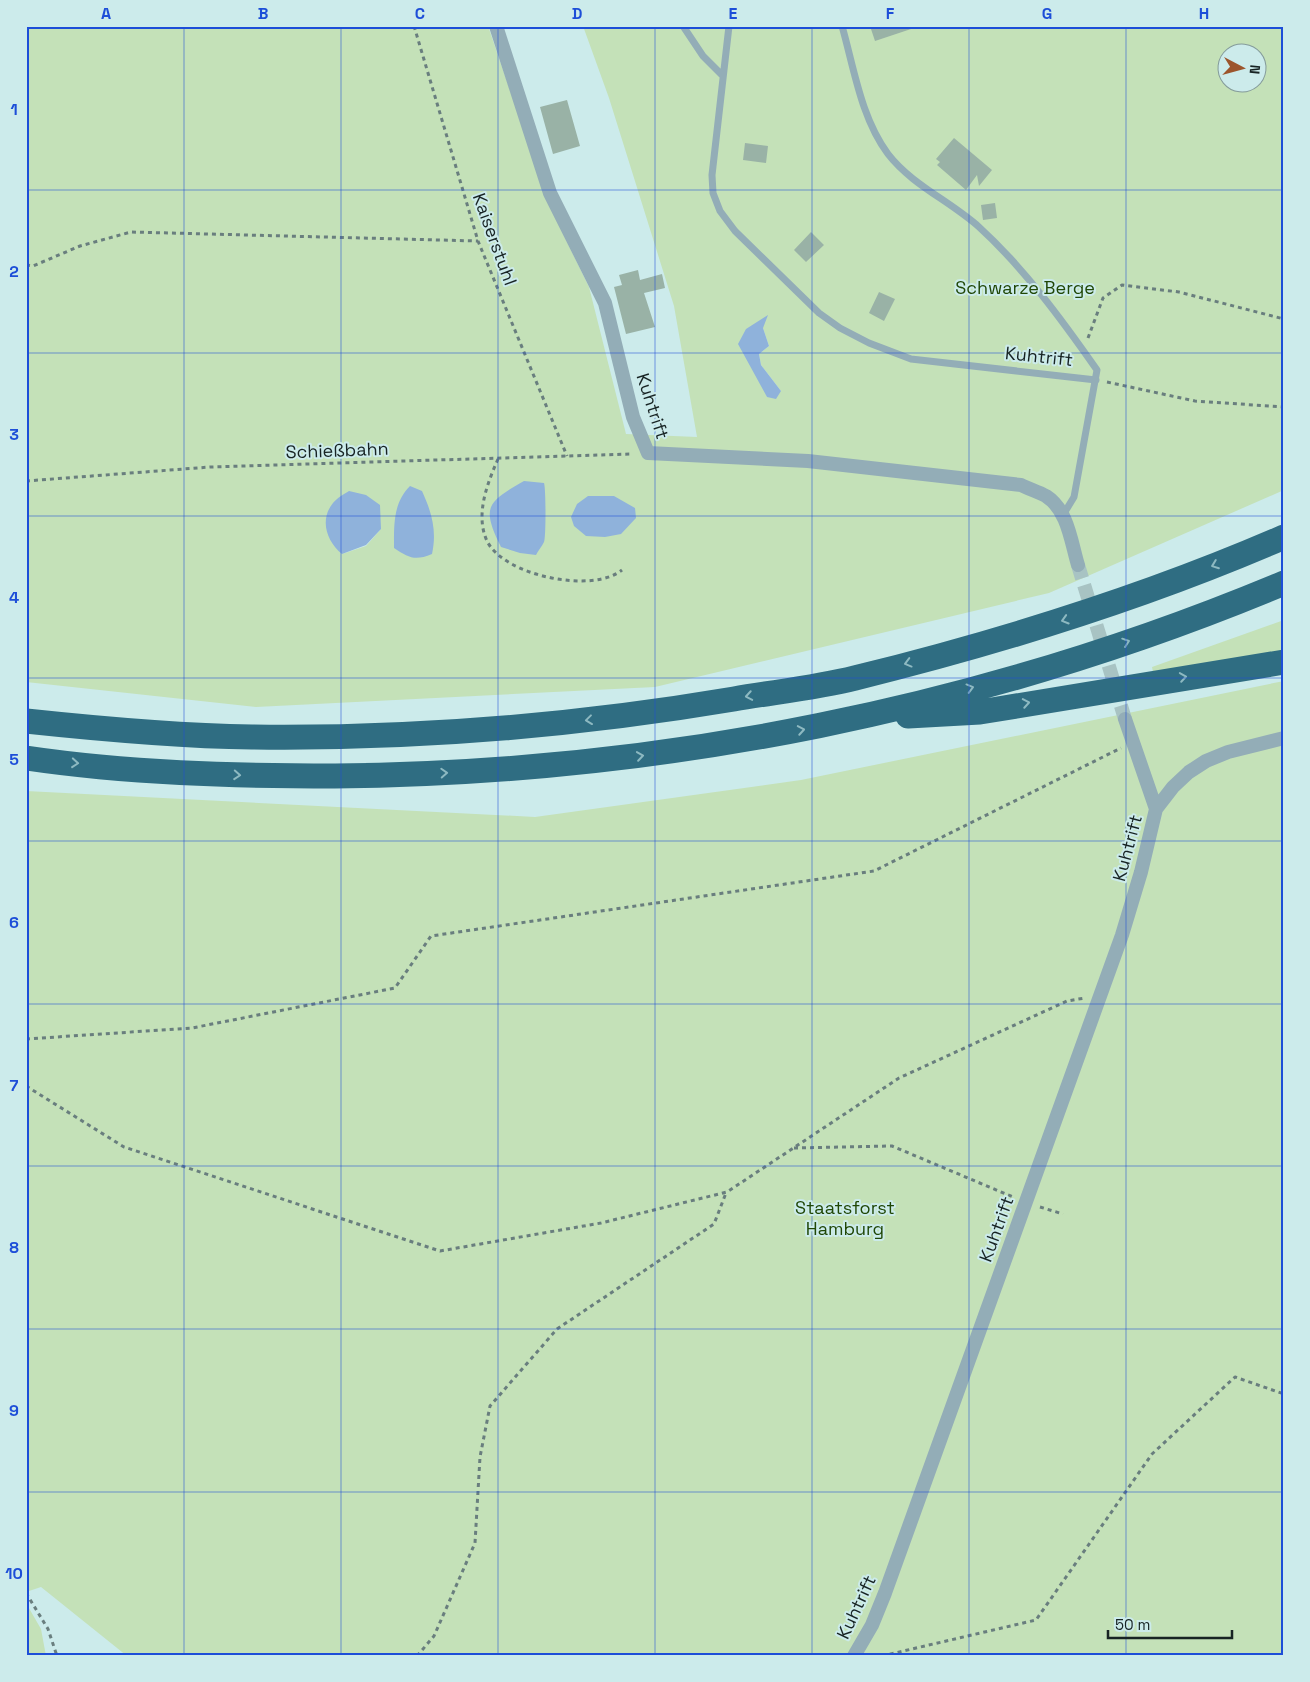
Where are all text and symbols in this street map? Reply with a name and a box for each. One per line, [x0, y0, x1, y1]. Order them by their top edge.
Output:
text: A [101, 3, 111, 24]
text: B [258, 3, 268, 24]
text: C [415, 3, 425, 24]
text: D [572, 3, 582, 24]
text: E [729, 3, 738, 24]
text: F [886, 3, 895, 24]
text: G [1042, 3, 1052, 24]
text: H [1199, 3, 1209, 24]
north arrow [1218, 42, 1268, 92]
text: N [1245, 64, 1264, 75]
text: 1 [10, 99, 18, 120]
street label: Kaiserstuhl [468, 190, 522, 288]
text: 2 [9, 261, 19, 282]
park label: Schwarze Berge [955, 276, 1095, 299]
street label: Kuhtrift [1004, 341, 1074, 371]
street label: Kuhtrift [632, 370, 674, 442]
text: 3 [9, 424, 19, 445]
street label: Schießbahn [285, 437, 389, 463]
one-way arrow [1211, 558, 1220, 569]
text: 4 [9, 587, 19, 608]
one-way arrow [1061, 615, 1070, 625]
one-way arrow [1121, 638, 1130, 648]
one-way arrow [905, 658, 913, 668]
one-way arrow [1179, 673, 1188, 683]
one-way arrow [966, 684, 974, 694]
one-way arrow [745, 691, 754, 701]
one-way arrow [1021, 699, 1030, 709]
one-way arrow [584, 714, 593, 724]
one-way arrow [796, 725, 805, 735]
text: 5 [9, 749, 19, 770]
one-way arrow [636, 752, 645, 762]
one-way arrow [71, 757, 79, 768]
one-way arrow [440, 767, 448, 778]
one-way arrow [233, 770, 241, 781]
street label: Kuhtrift [1107, 812, 1147, 884]
text: 6 [9, 912, 19, 933]
text: 7 [10, 1075, 19, 1096]
street label: Kuhtrift [974, 1193, 1018, 1265]
park label: Staatsforst Hamburg [795, 1196, 895, 1240]
text: 8 [9, 1237, 19, 1258]
text: 9 [9, 1400, 19, 1421]
text: 10 [5, 1563, 23, 1584]
street label: Kuhtrift [831, 1571, 881, 1643]
scale bar [1108, 1607, 1231, 1639]
text: 50 m [1115, 1615, 1150, 1634]

